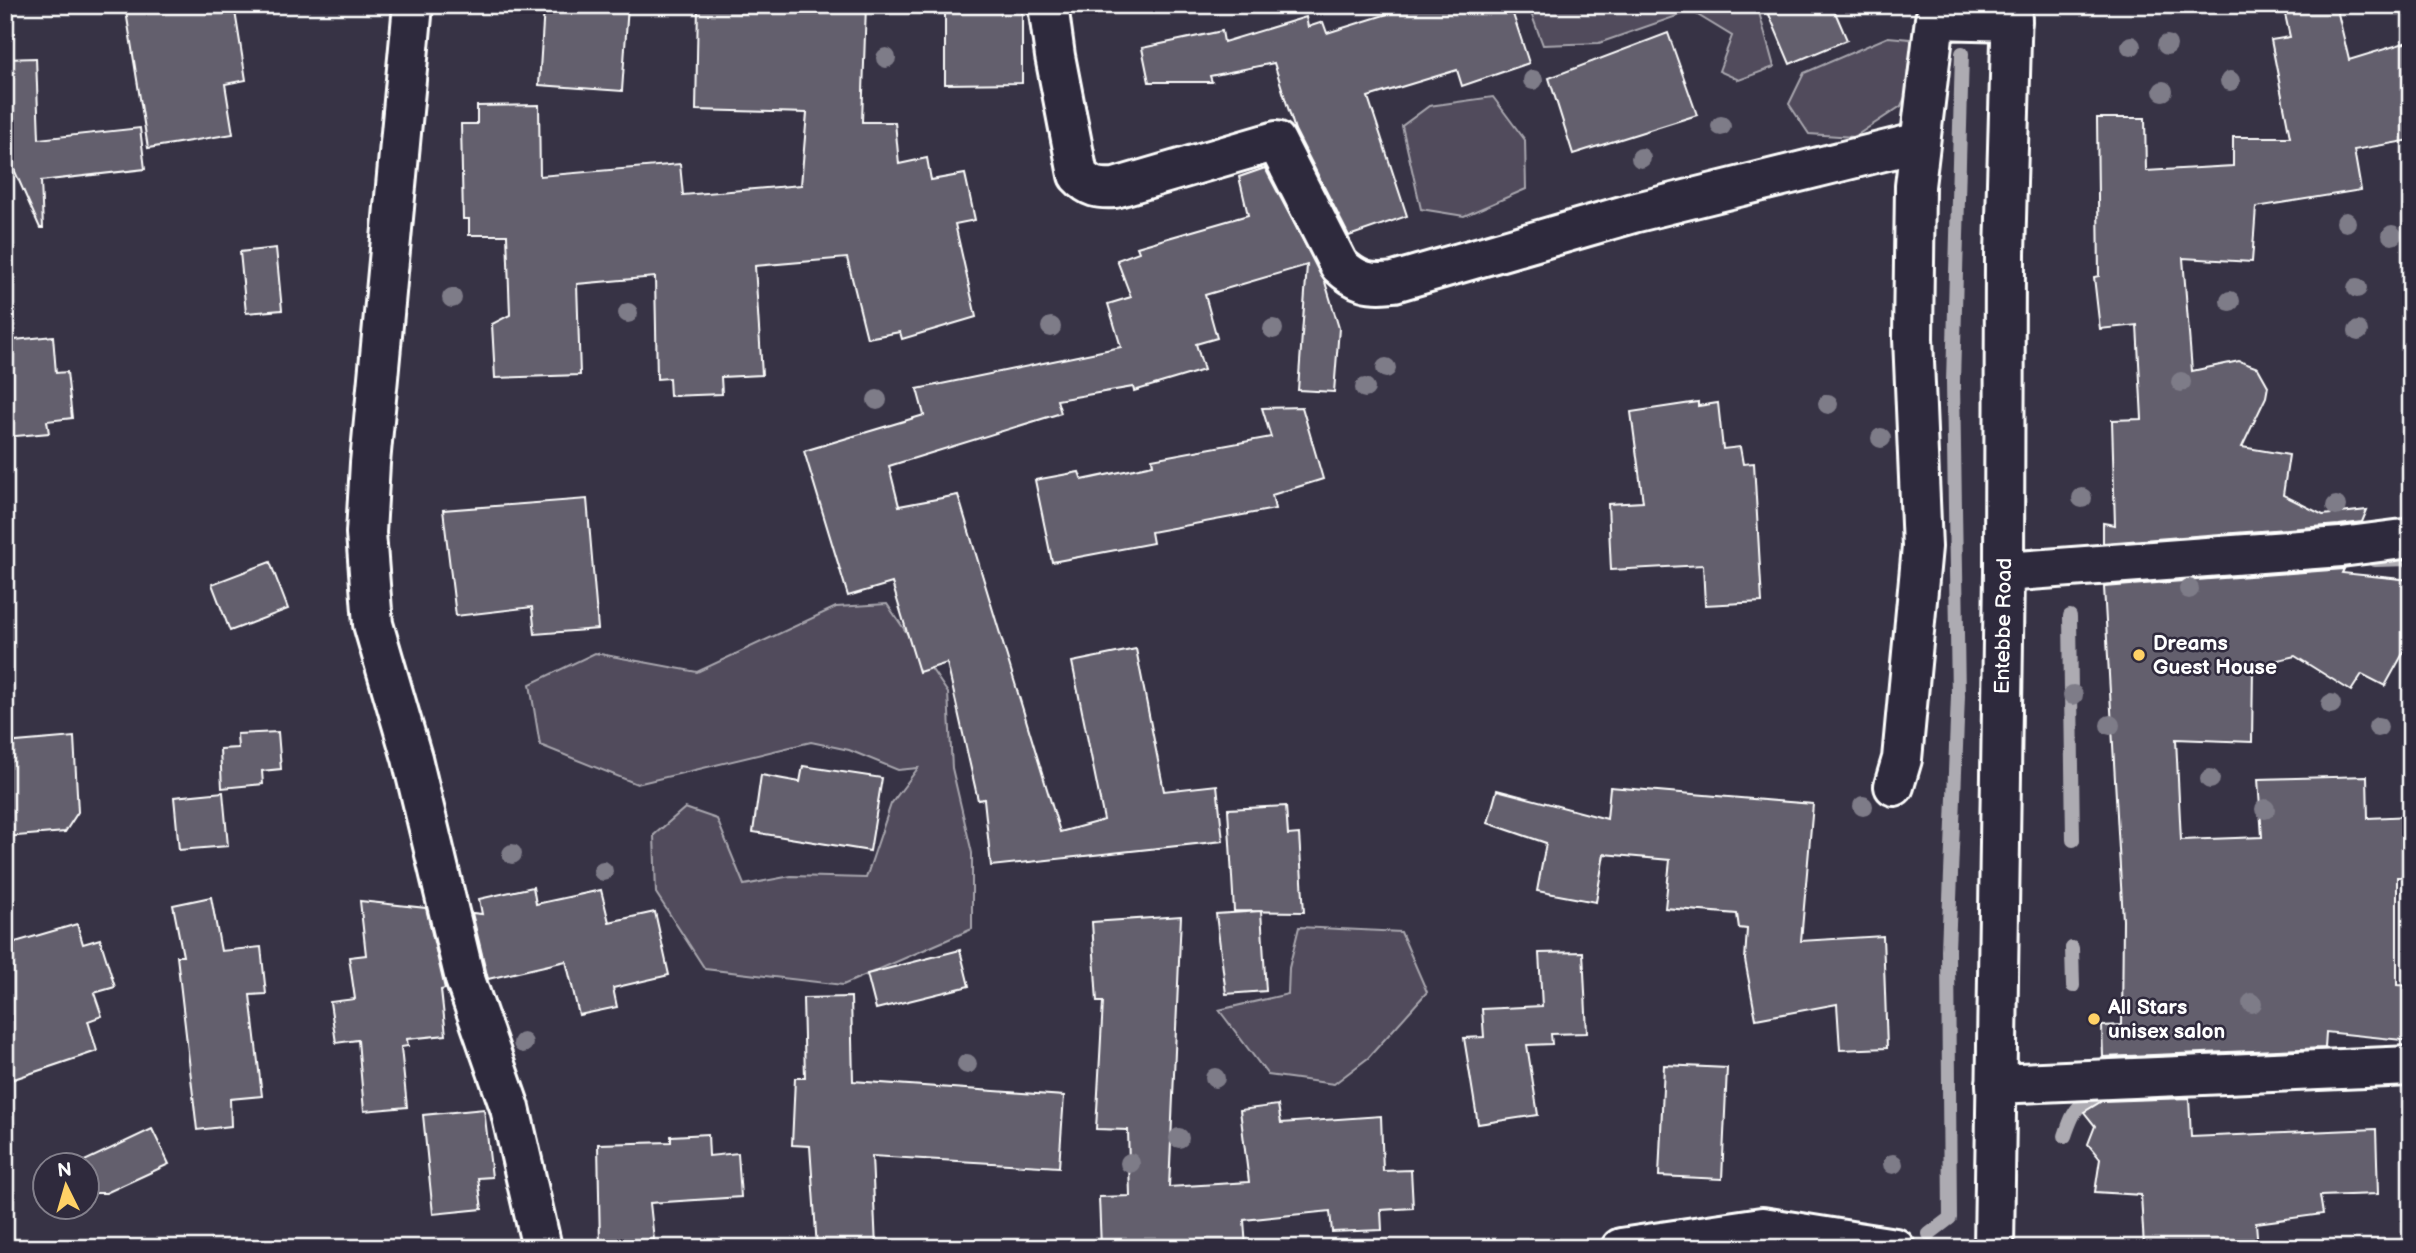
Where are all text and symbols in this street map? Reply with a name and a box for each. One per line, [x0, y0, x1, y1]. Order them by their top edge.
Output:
street label: Entebbe Road [1990, 558, 2017, 694]
place label: Dreams Guest House [2153, 631, 2277, 680]
marker: Dreams Guest House [2131, 647, 2147, 663]
place label: All Stars unisex salon [2107, 995, 2225, 1044]
marker: All Stars unisex salon [2086, 1011, 2102, 1027]
north arrow [32, 1152, 102, 1222]
text: N [57, 1158, 73, 1183]

